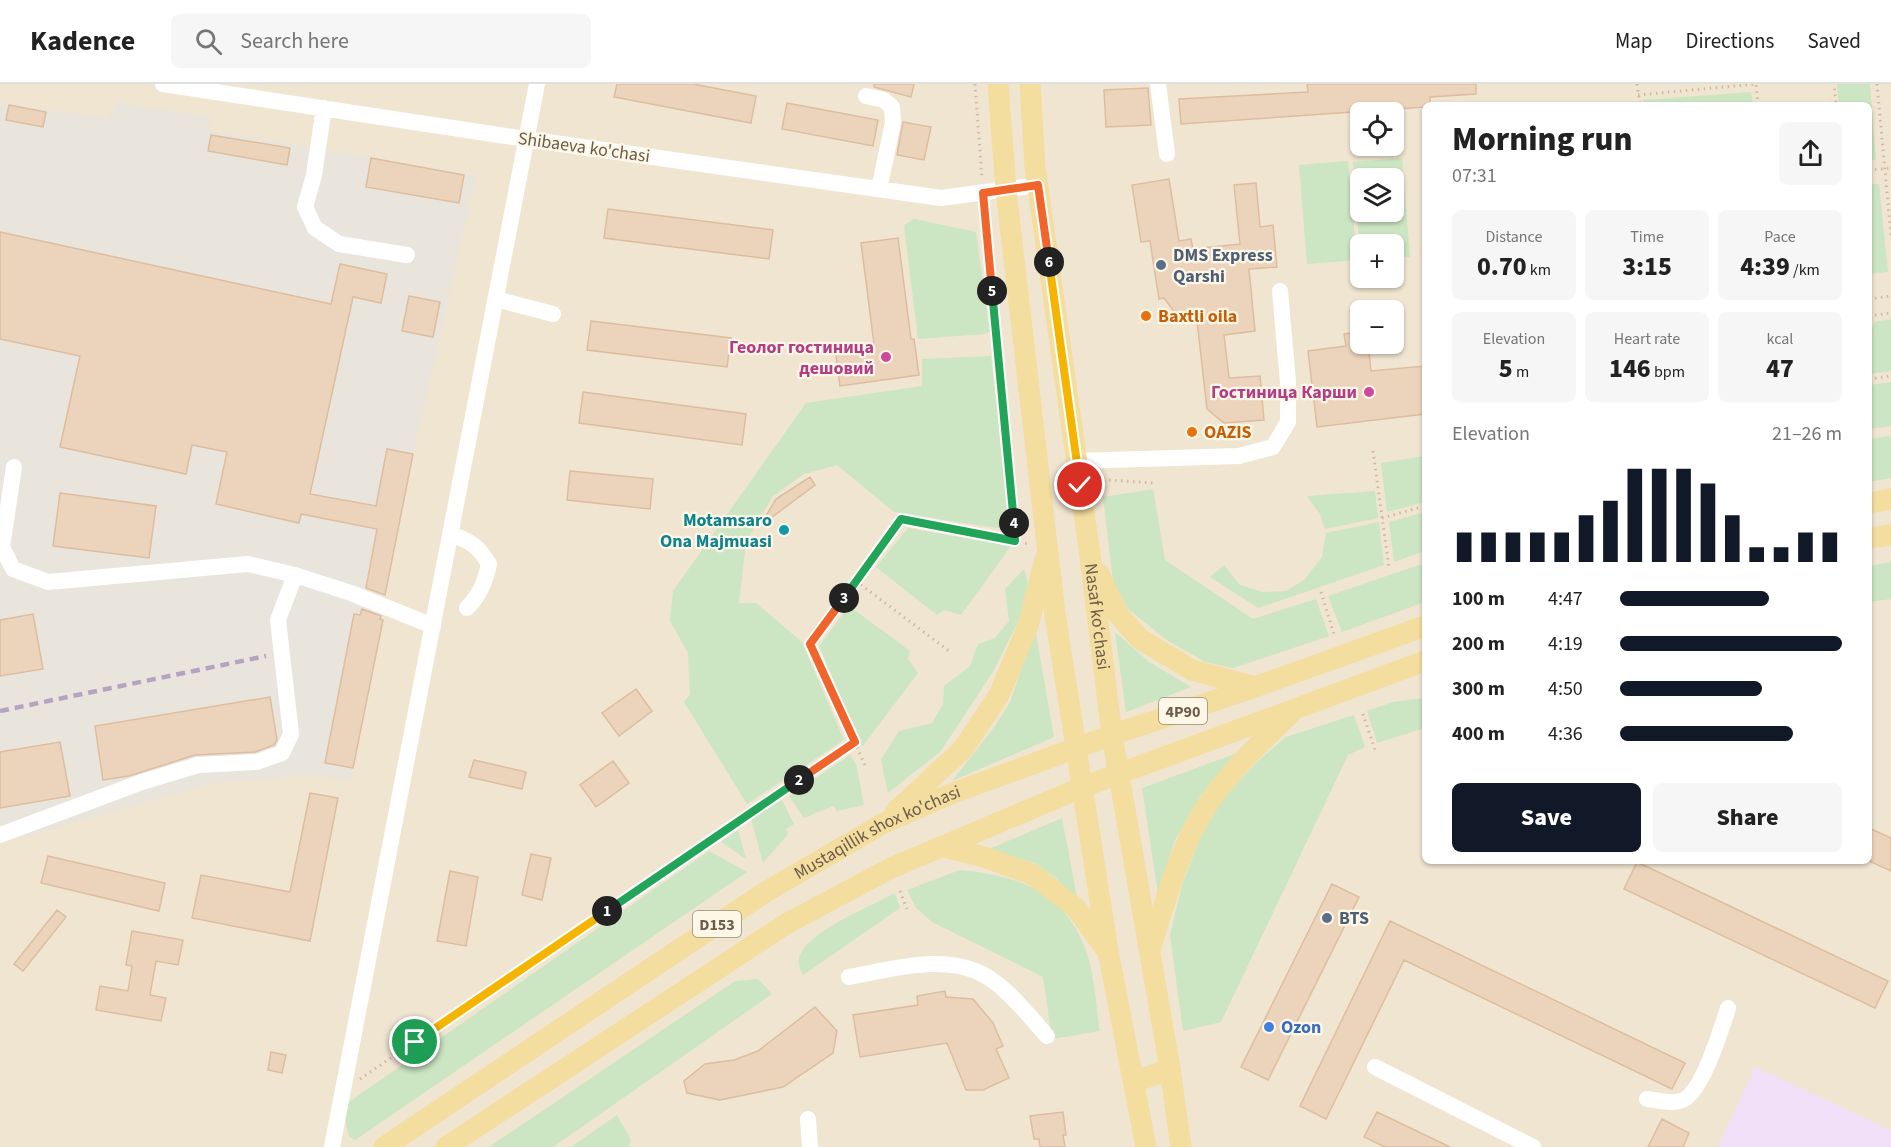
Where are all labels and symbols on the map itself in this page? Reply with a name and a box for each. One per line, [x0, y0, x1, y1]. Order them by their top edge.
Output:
street label: Shibaeva ko'chasi [516, 126, 652, 169]
place label: DMS Express Qarshi [1173, 243, 1273, 289]
pin: 6 [1034, 247, 1064, 277]
marker: DMS Express Qarshi [1154, 258, 1168, 272]
pin: 5 [977, 276, 1007, 306]
place label: Baxtli oila [1158, 304, 1237, 329]
marker: Baxtli oila [1139, 309, 1153, 323]
place label: Геолог гостиница дешовий [729, 335, 874, 381]
marker: Геолог гостиница дешовий [879, 350, 893, 364]
place label: Гостиница Карши [1211, 380, 1357, 405]
marker: Гостиница Карши [1362, 385, 1376, 399]
place label: OAZIS [1204, 420, 1252, 445]
marker: OAZIS [1185, 425, 1199, 439]
pin [1054, 459, 1105, 510]
place label: Motamsaro Ona Majmuasi [660, 508, 772, 554]
pin: 4 [999, 508, 1029, 538]
marker: Motamsaro Ona Majmuasi [777, 523, 791, 537]
street label: Nasaf ko‘chasi [1078, 562, 1116, 671]
pin: 3 [829, 583, 859, 613]
road number: 4P90 [1159, 698, 1207, 724]
pin: 2 [784, 765, 814, 795]
street label: Mustaqillik shox ko'chasi [789, 779, 964, 886]
pin: 1 [592, 896, 622, 926]
place label: BTS [1339, 906, 1369, 931]
road number: D153 [693, 911, 741, 937]
marker: BTS [1320, 911, 1334, 925]
place label: Ozon [1281, 1015, 1321, 1040]
pin [389, 1016, 440, 1067]
marker: Ozon [1262, 1020, 1276, 1034]

